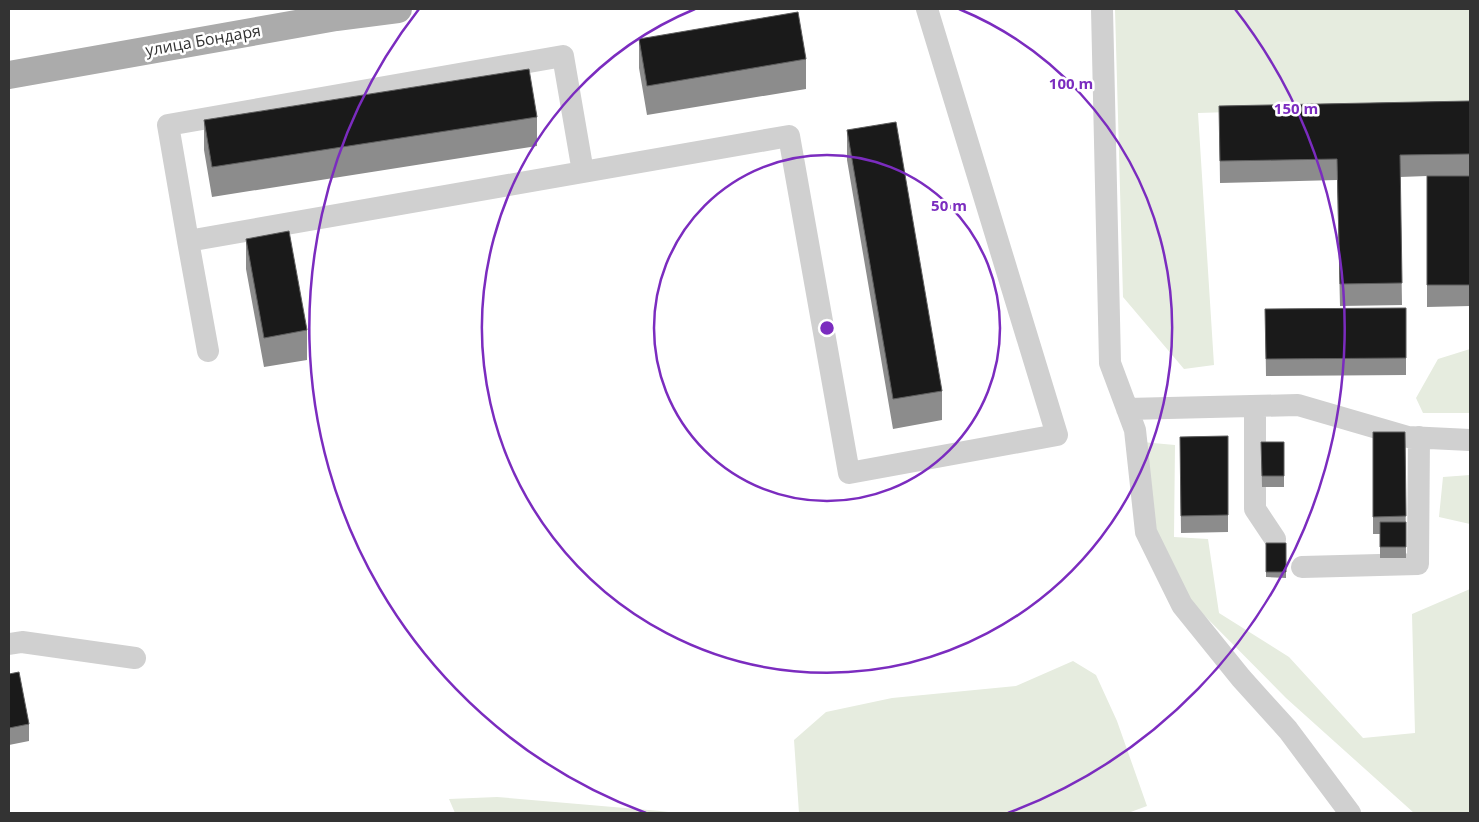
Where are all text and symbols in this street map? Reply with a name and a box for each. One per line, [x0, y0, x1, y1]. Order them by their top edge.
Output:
street label: улица Бондаря [144, 19, 262, 61]
text: 100 m [1049, 73, 1093, 93]
text: 150 m [1274, 98, 1318, 118]
text: 50 m [931, 195, 967, 215]
centre of rings [818, 319, 836, 337]

